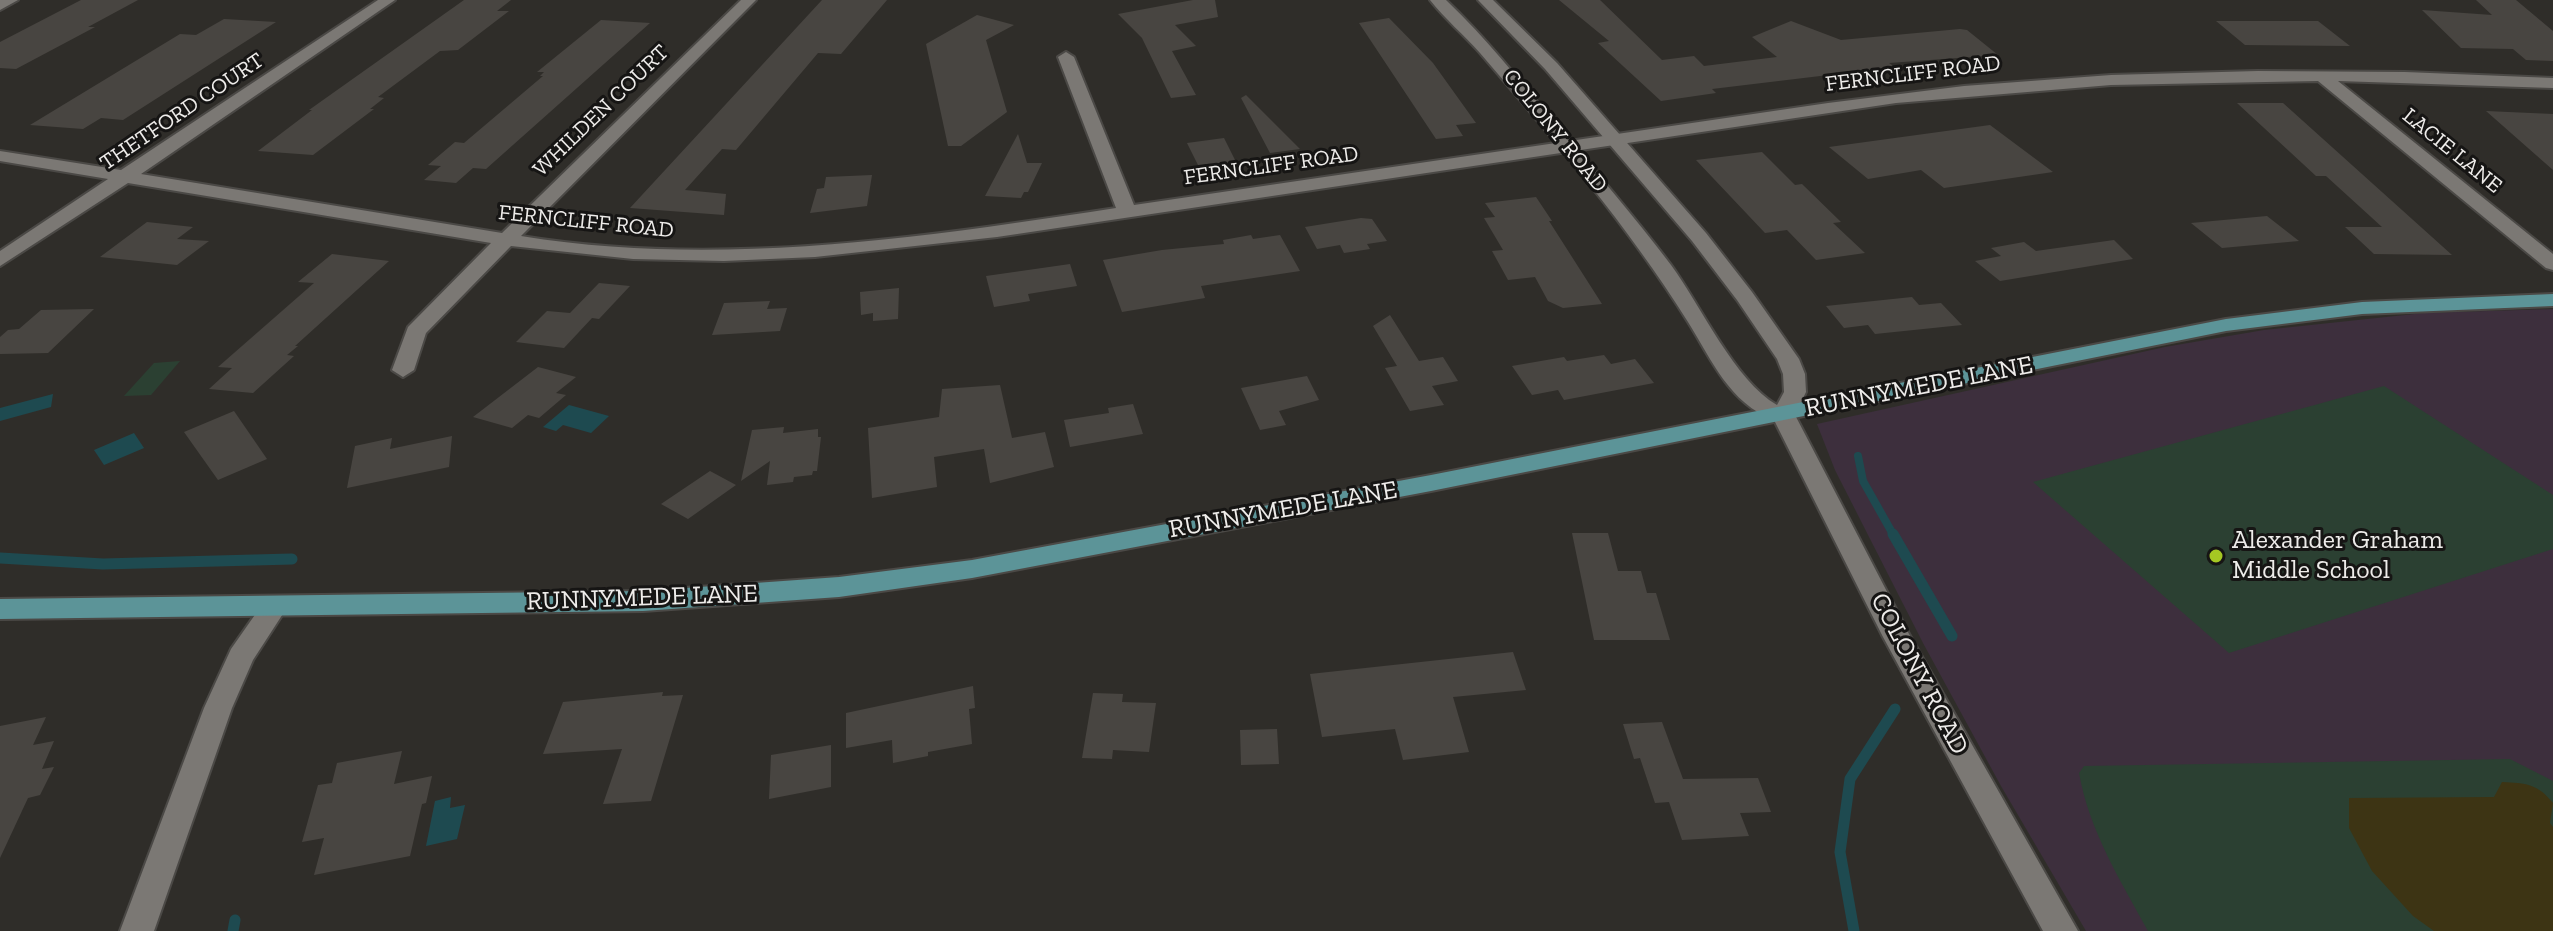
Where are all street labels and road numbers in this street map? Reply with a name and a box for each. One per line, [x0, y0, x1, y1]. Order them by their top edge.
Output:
street label: WHILDEN COURT [528, 39, 674, 183]
street label: THETFORD COURT [95, 47, 269, 177]
street label: FERNCLIFF ROAD [1824, 50, 2002, 98]
street label: COLONY ROAD [1497, 64, 1613, 198]
street label: LACIE LANE [2397, 103, 2507, 199]
street label: FERNCLIFF ROAD [1182, 141, 1360, 191]
street label: FERNCLIFF ROAD [497, 200, 675, 244]
street label: RUNNYMEDE LANE [1802, 350, 2036, 424]
street label: RUNNYMEDE LANE [1166, 475, 1400, 545]
street label: RUNNYMEDE LANE [526, 578, 758, 618]
street label: COLONY ROAD [1863, 588, 1975, 760]

